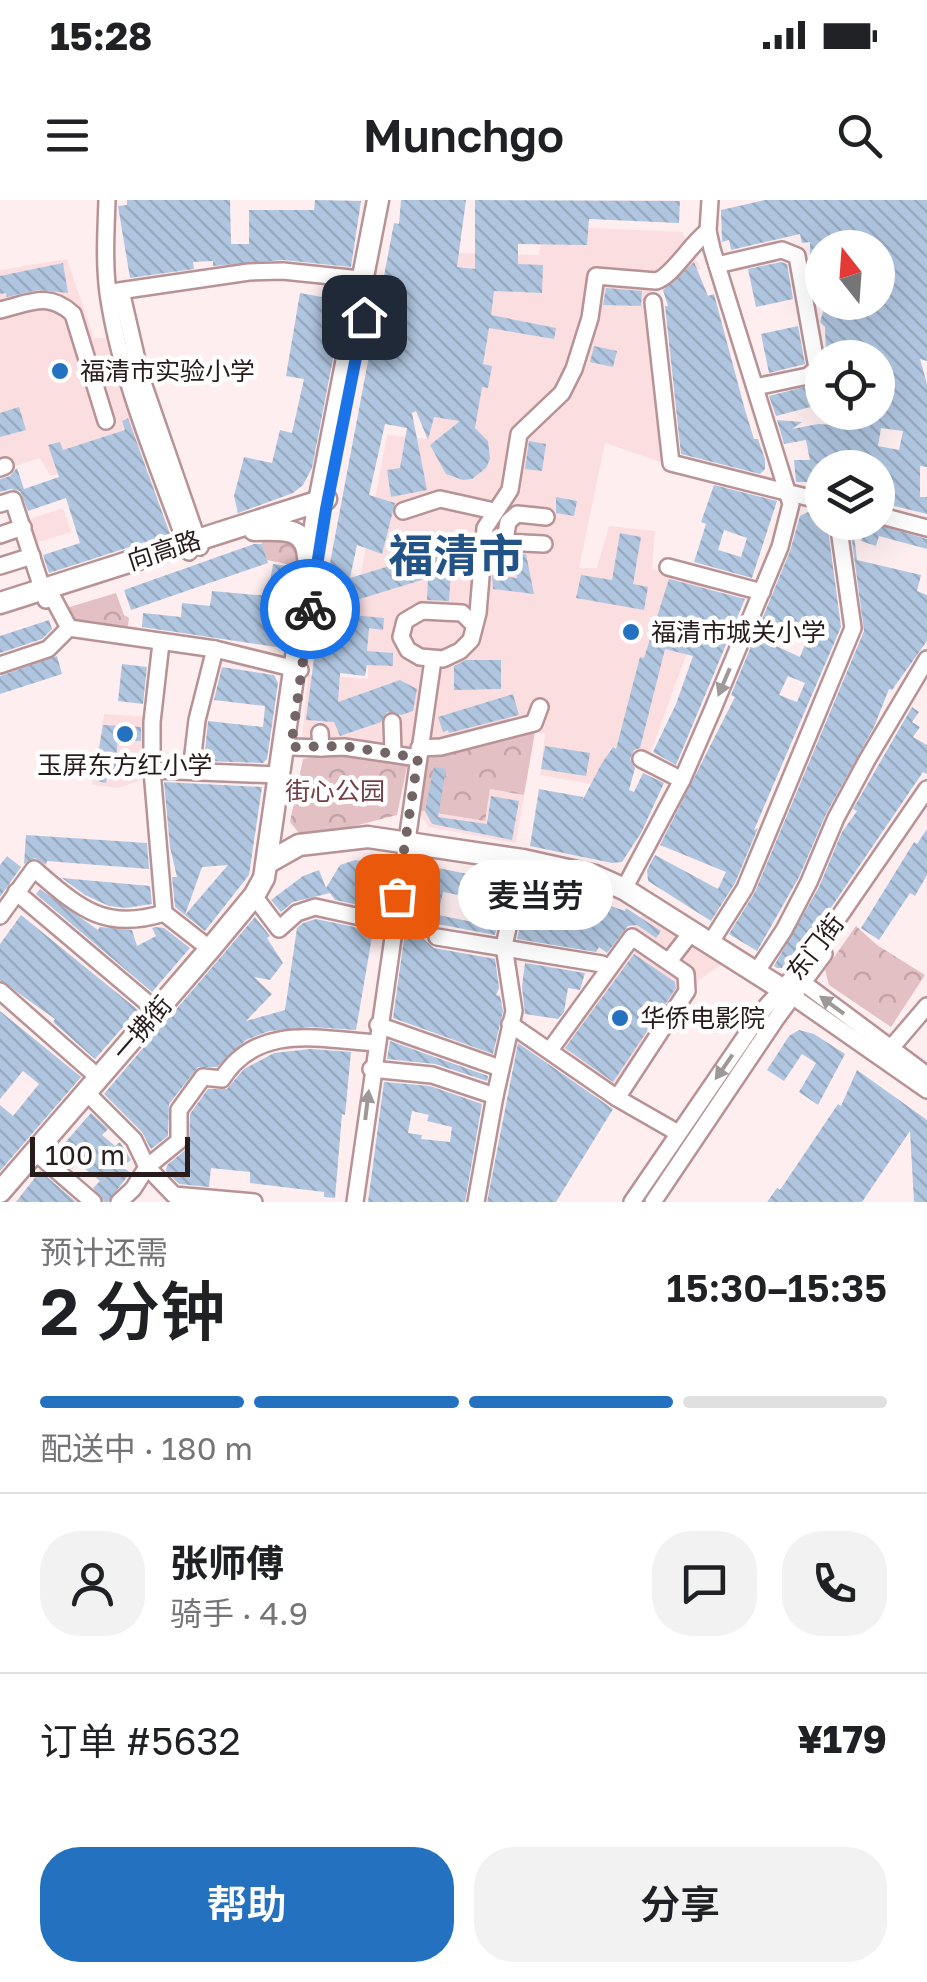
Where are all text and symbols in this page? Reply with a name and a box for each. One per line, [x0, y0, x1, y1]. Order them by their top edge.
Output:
text: 15:28 [50, 13, 152, 58]
icon: menu [40, 108, 95, 163]
text: Munchgo [363, 108, 564, 162]
icon: search [832, 108, 887, 163]
north arrow [805, 230, 895, 320]
map controls [805, 230, 895, 540]
pin [322, 275, 407, 360]
icon: home [337, 290, 392, 345]
button: locate [805, 340, 895, 430]
place label: 福清市实验小学 [80, 355, 255, 386]
marker: 福清市实验小学 [49, 360, 71, 382]
button: layers [805, 450, 895, 540]
street label: 向高路 [123, 523, 204, 576]
district label: 福清市 [388, 528, 524, 582]
courier [260, 559, 360, 659]
icon: bike [283, 582, 338, 637]
place label: 福清市城关小学 [651, 616, 826, 647]
marker: 福清市城关小学 [620, 621, 642, 643]
one-way arrow [716, 667, 732, 697]
marker: 玉屏东方红小学 [114, 723, 136, 745]
place label: 玉屏东方红小学 [37, 749, 213, 780]
park label: 街心公园 [285, 775, 385, 806]
pin [355, 854, 440, 939]
callout: 麦当劳 [457, 861, 612, 931]
icon: bag [370, 869, 425, 924]
text: 麦当劳 [487, 876, 584, 914]
street label: 东门街 [779, 908, 850, 986]
street label: 一拂街 [105, 989, 178, 1066]
one-way arrow [819, 996, 845, 1015]
place label: 华侨电影院 [640, 1002, 765, 1033]
marker: 华侨电影院 [609, 1007, 631, 1029]
one-way arrow [715, 1054, 734, 1081]
one-way arrow [359, 1089, 375, 1121]
scale bar [30, 1132, 190, 1176]
text: 100 m [45, 1138, 125, 1171]
text: 预计还需 [40, 1233, 168, 1271]
text: 15:30–15:35 [667, 1265, 887, 1310]
text: 2 分钟 [40, 1271, 225, 1349]
text: 配送中 · 180 m [40, 1429, 253, 1467]
button: person [40, 1531, 145, 1636]
button: chat [652, 1531, 757, 1636]
button: phone [782, 1531, 887, 1636]
text: 张师傅 [170, 1540, 284, 1585]
text: 骑手 · 4.9 [170, 1594, 308, 1632]
text: ¥179 [798, 1716, 887, 1761]
text: 订单 #5632 [40, 1718, 241, 1763]
button: 帮助 [40, 1847, 454, 1962]
button: 分享 [474, 1847, 887, 1962]

